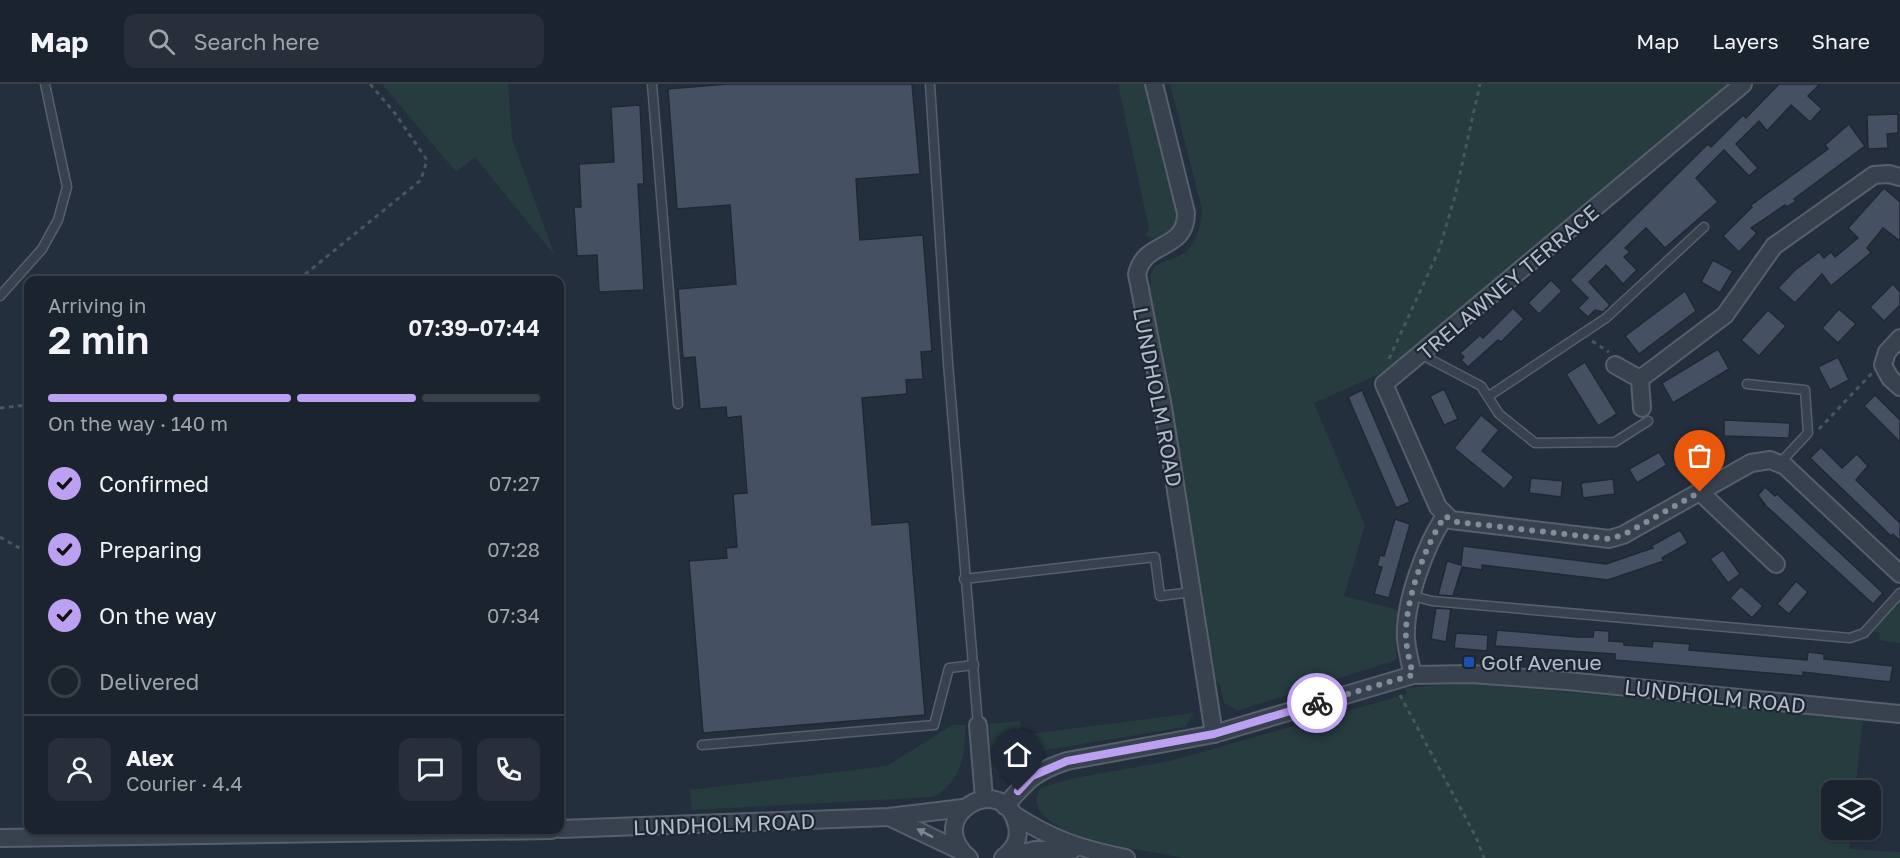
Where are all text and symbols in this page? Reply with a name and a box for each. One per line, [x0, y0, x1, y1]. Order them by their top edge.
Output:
search box [124, 14, 544, 68]
text: Map [30, 25, 88, 58]
icon: search [145, 25, 178, 58]
text: Search here [193, 28, 319, 55]
text: Map [1636, 28, 1679, 54]
text: Layers [1712, 28, 1779, 54]
text: Share [1812, 28, 1870, 54]
street label: TRELAWNEY TERRACE [1412, 199, 1604, 365]
text: Arriving in [48, 293, 146, 317]
street label: LUNDHOLM ROAD [1128, 305, 1188, 489]
text: 07:39–07:44 [408, 314, 540, 341]
text: 2 min [48, 316, 149, 363]
text: On the way · 140 m [48, 411, 228, 435]
pin [1674, 430, 1725, 492]
icon: bag [1683, 439, 1716, 472]
icon: check [48, 467, 81, 500]
text: Confirmed [99, 470, 209, 497]
text: 07:27 [489, 471, 540, 495]
icon: check [48, 533, 81, 566]
text: Preparing [99, 536, 202, 563]
text: 07:28 [487, 537, 540, 561]
icon: check [48, 599, 81, 632]
text: On the way [99, 602, 217, 629]
text: 07:34 [487, 603, 540, 627]
place label: Golf Avenue [1481, 649, 1602, 675]
marker: Golf Avenue [1462, 655, 1476, 669]
text: Delivered [99, 668, 199, 695]
courier [1287, 673, 1347, 733]
street label: LUNDHOLM ROAD [1623, 674, 1807, 718]
icon: bike [1301, 687, 1334, 720]
pin [992, 729, 1043, 791]
button: person [48, 738, 111, 801]
button: chat [399, 738, 462, 801]
button: phone [477, 738, 540, 801]
icon: home [1001, 738, 1034, 771]
text: Alex [126, 744, 174, 771]
text: Courier · 4.4 [126, 771, 243, 795]
map controls [1821, 780, 1881, 840]
button: layers [1821, 780, 1881, 840]
street label: LUNDHOLM ROAD [632, 808, 816, 840]
one-way arrow [917, 828, 934, 838]

